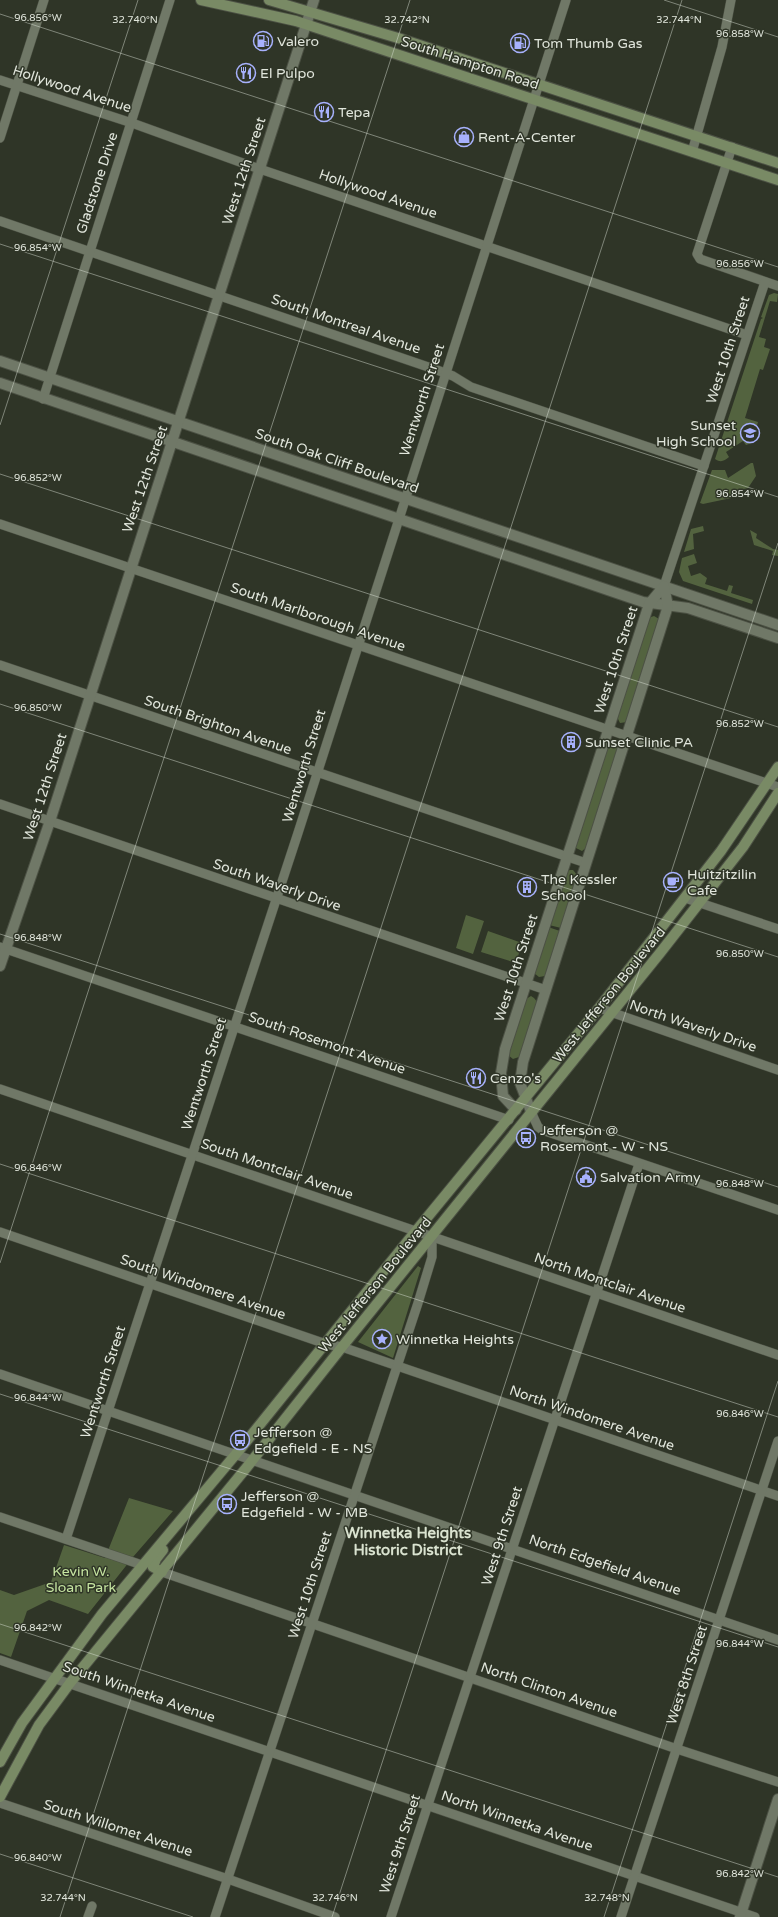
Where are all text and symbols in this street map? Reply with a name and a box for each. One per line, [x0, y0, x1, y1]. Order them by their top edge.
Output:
text: 96.856°W [14, 12, 62, 24]
text: 32.740°N [112, 14, 158, 26]
text: 32.742°N [384, 14, 430, 26]
text: 32.744°N [656, 14, 702, 26]
text: 96.858°W [716, 28, 764, 40]
fuel station icon: Valero [252, 30, 274, 52]
fuel station icon: Tom Thumb Gas [509, 32, 531, 54]
place label: Valero [277, 33, 319, 50]
street label: South Hampton Road [399, 33, 541, 93]
place label: Tom Thumb Gas [534, 35, 643, 52]
street label: Hollywood Avenue [10, 62, 134, 116]
restaurant icon: El Pulpo [235, 62, 257, 84]
place label: El Pulpo [260, 65, 315, 82]
restaurant icon: Tepa [313, 101, 335, 123]
place label: Tepa [338, 104, 370, 121]
street label: West 12th Street [219, 114, 270, 227]
shop icon: Rent-A-Center [453, 126, 475, 148]
place label: Rent-A-Center [478, 129, 576, 146]
street label: Gladstone Drive [73, 130, 121, 236]
street label: Hollywood Avenue [317, 166, 439, 222]
text: 96.854°W [14, 242, 62, 254]
text: 96.856°W [716, 258, 764, 270]
street label: South Montreal Avenue [269, 290, 423, 358]
street label: West 10th Street [703, 293, 754, 406]
street label: Wentworth Street [396, 341, 448, 458]
place label: Sunset High School [656, 417, 737, 450]
school or university icon: Sunset High School [739, 422, 761, 444]
street label: West 12th Street [119, 423, 172, 535]
street label: South Oak Cliff Boulevard [253, 425, 421, 497]
text: 96.852°W [14, 472, 62, 484]
text: 96.854°W [716, 488, 764, 500]
street label: South Marlborough Avenue [228, 579, 408, 655]
street label: West 10th Street [591, 603, 642, 716]
street label: South Brighton Avenue [142, 692, 294, 758]
text: 96.850°W [14, 702, 62, 714]
street label: Wentworth Street [279, 707, 329, 825]
text: 96.852°W [716, 718, 764, 730]
street label: West 12th Street [20, 730, 71, 843]
building icon: Sunset Clinic PA [560, 731, 582, 753]
place label: Sunset Clinic PA [585, 734, 693, 751]
street label: South Waverly Drive [211, 855, 343, 915]
place label: Huitzitzilin Cafe [687, 866, 757, 899]
place label: The Kessler School [541, 871, 618, 904]
cafe icon: Huitzitzilin Cafe [662, 871, 684, 893]
building icon: The Kessler School [516, 876, 538, 898]
street label: West 10th Street [491, 911, 542, 1024]
street label: West Jefferson Boulevard [549, 924, 669, 1066]
text: 96.848°W [14, 932, 62, 944]
text: 96.850°W [716, 948, 764, 960]
street label: North Waverly Drive [627, 996, 759, 1056]
street label: South Rosemont Avenue [246, 1008, 408, 1078]
street label: Wentworth Street [178, 1015, 230, 1132]
restaurant icon: Cenzo's [465, 1067, 487, 1089]
place label: Cenzo's [490, 1070, 541, 1087]
place label: Jefferson @ Rosemont - W - NS [540, 1122, 669, 1155]
bus stop icon: Jefferson @ Rosemont - W - NS [515, 1127, 537, 1149]
street label: South Montclair Avenue [199, 1135, 355, 1203]
text: 96.846°W [14, 1162, 62, 1174]
public building icon: Salvation Army [575, 1166, 597, 1188]
place label: Salvation Army [600, 1169, 701, 1186]
text: 96.848°W [716, 1178, 764, 1190]
street label: West Jefferson Boulevard [315, 1214, 435, 1356]
street label: North Montclair Avenue [532, 1249, 688, 1317]
street label: South Windomere Avenue [118, 1251, 288, 1323]
street label: Wentworth Street [77, 1323, 129, 1440]
place icon: Winnetka Heights [371, 1328, 393, 1350]
place label: Winnetka Heights [396, 1331, 514, 1348]
street label: North Windomere Avenue [507, 1382, 677, 1454]
text: 96.844°W [14, 1392, 62, 1404]
text: 96.846°W [716, 1408, 764, 1420]
place label: Jefferson @ Edgefield - E - NS [254, 1424, 373, 1457]
bus stop icon: Jefferson @ Edgefield - E - NS [229, 1429, 251, 1451]
street label: West 9th Street [478, 1484, 526, 1588]
place label: Jefferson @ Edgefield - W - MB [241, 1488, 368, 1521]
bus stop icon: Jefferson @ Edgefield - W - MB [216, 1493, 238, 1515]
district label: Winnetka Heights Historic District [345, 1524, 471, 1559]
street label: West 10th Street [285, 1528, 336, 1641]
street label: North Edgefield Avenue [527, 1531, 683, 1599]
park label: Kevin W. Sloan Park [46, 1563, 117, 1596]
text: 96.842°W [14, 1622, 62, 1634]
street label: West 8th Street [663, 1623, 711, 1727]
text: 96.844°W [716, 1638, 764, 1650]
street label: South Winnetka Avenue [61, 1658, 218, 1726]
street label: North Clinton Avenue [478, 1659, 620, 1721]
street label: North Winnetka Avenue [439, 1787, 595, 1855]
street label: West 9th Street [376, 1792, 424, 1896]
street label: South Willomet Avenue [41, 1796, 195, 1860]
text: 96.840°W [14, 1852, 62, 1864]
text: 96.842°W [716, 1868, 764, 1880]
text: 32.744°N [40, 1892, 86, 1904]
text: 32.746°N [312, 1892, 358, 1904]
text: 32.748°N [584, 1892, 630, 1904]

